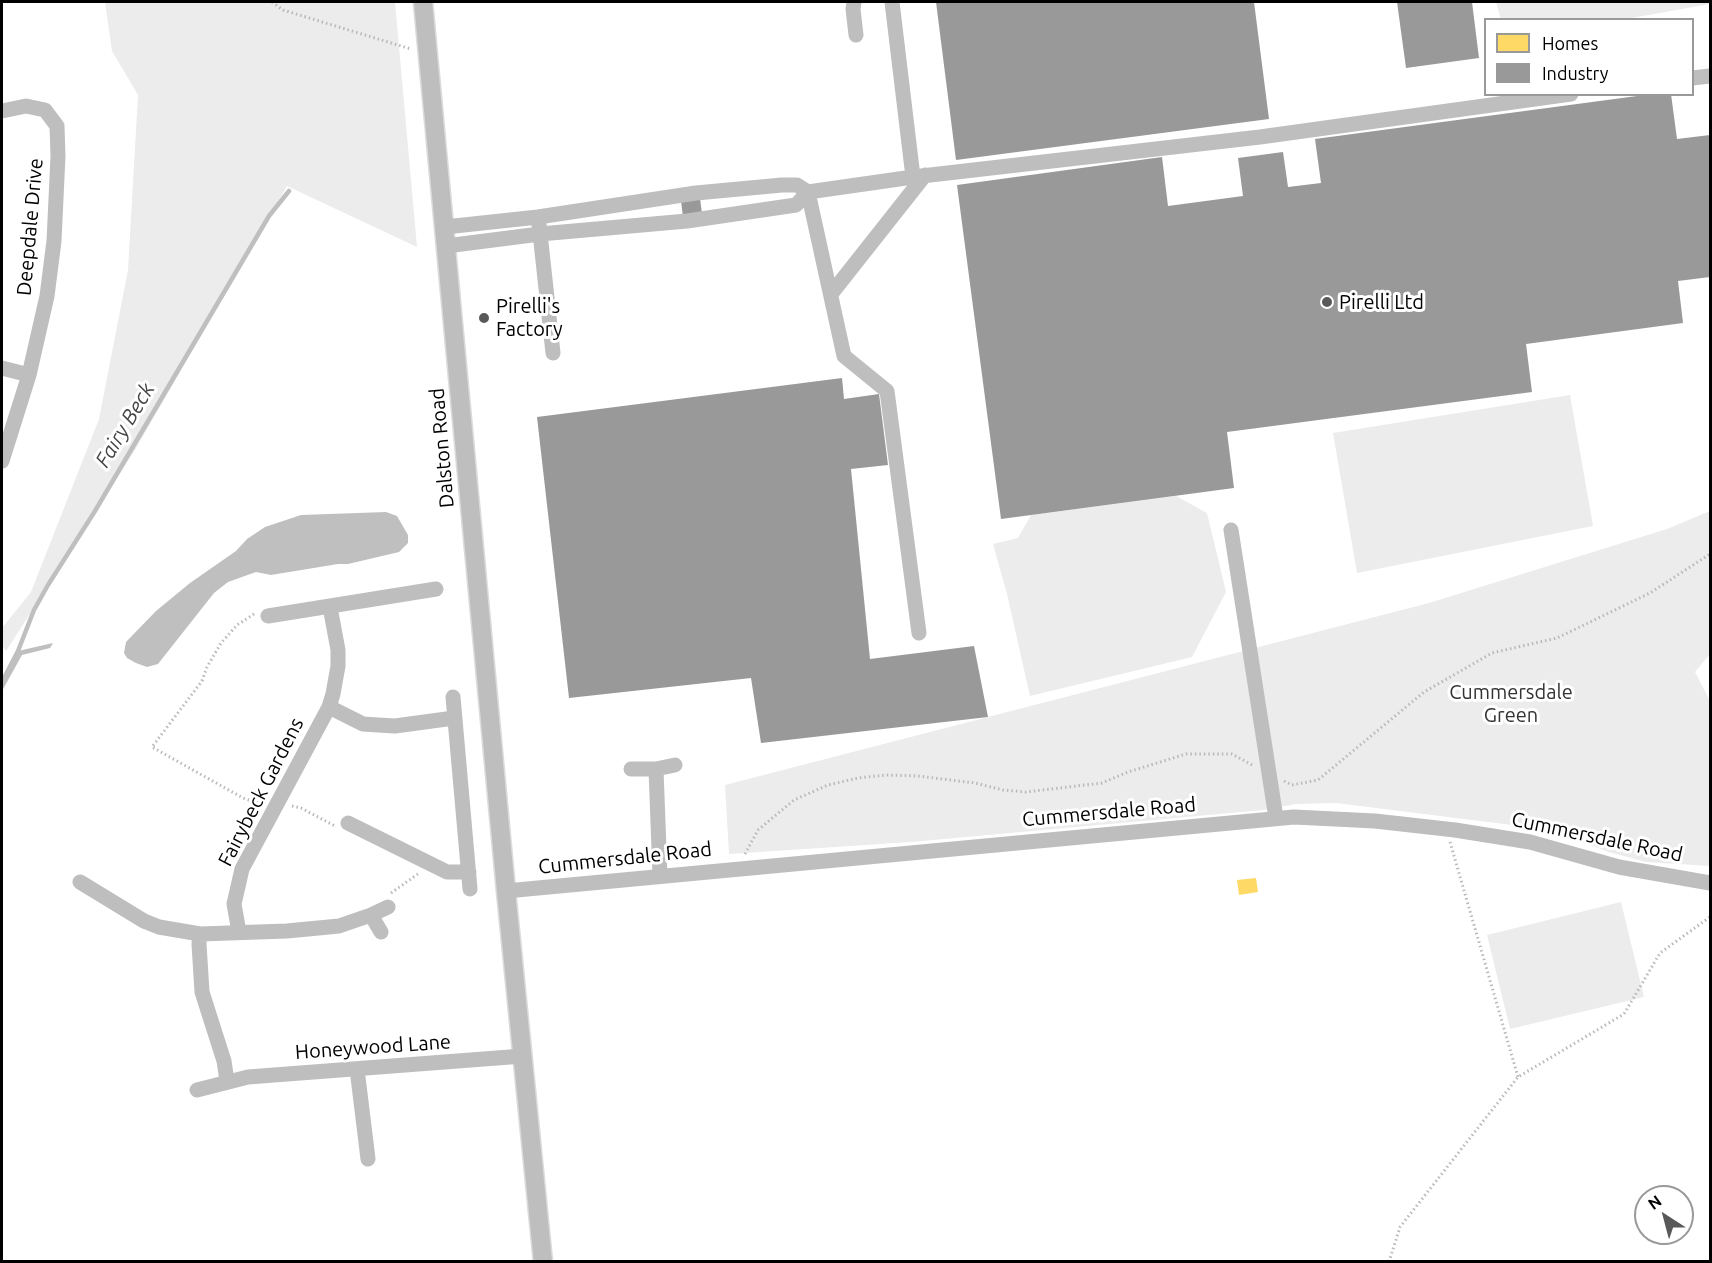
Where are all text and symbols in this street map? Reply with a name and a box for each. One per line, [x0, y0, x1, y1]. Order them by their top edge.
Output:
legend [1484, 18, 1694, 96]
text: Homes [1542, 33, 1598, 53]
text: Industry [1542, 63, 1608, 83]
street label: Deepdale Drive [12, 157, 48, 297]
place label: Pirelli Ltd [1339, 290, 1424, 314]
place label: Pirelli's Factory [496, 294, 563, 341]
marker: Pirelli Ltd [1320, 295, 1334, 309]
marker: Pirelli's Factory [477, 311, 491, 325]
water label: Fairy Beck [90, 378, 160, 472]
street label: Dalston Road [425, 387, 459, 509]
park label: Cummersdale Green [1449, 680, 1573, 727]
street label: Fairybeck Gardens [213, 714, 309, 870]
street label: Cummersdale Road [1021, 792, 1197, 832]
street label: Cummersdale Road [1509, 807, 1685, 867]
street label: Cummersdale Road [537, 837, 713, 879]
street label: Honeywood Lane [294, 1030, 452, 1064]
north arrow [1634, 1185, 1694, 1245]
text: N [1644, 1191, 1665, 1213]

